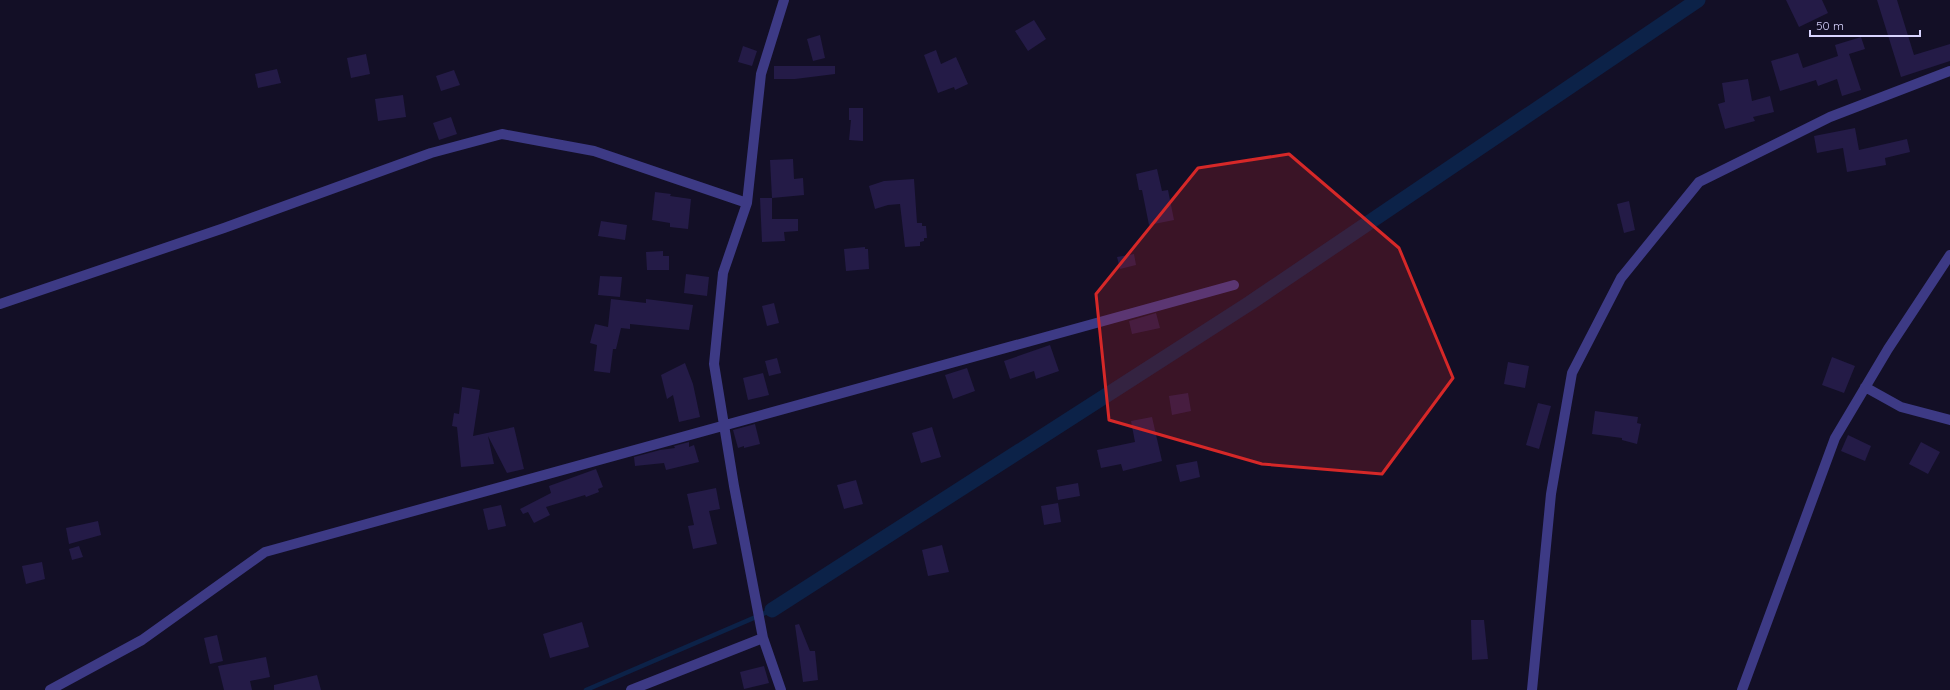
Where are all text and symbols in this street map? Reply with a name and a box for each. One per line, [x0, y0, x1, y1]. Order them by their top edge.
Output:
scale bar [1810, 12, 1920, 38]
text: 50 m [1816, 18, 1844, 33]

